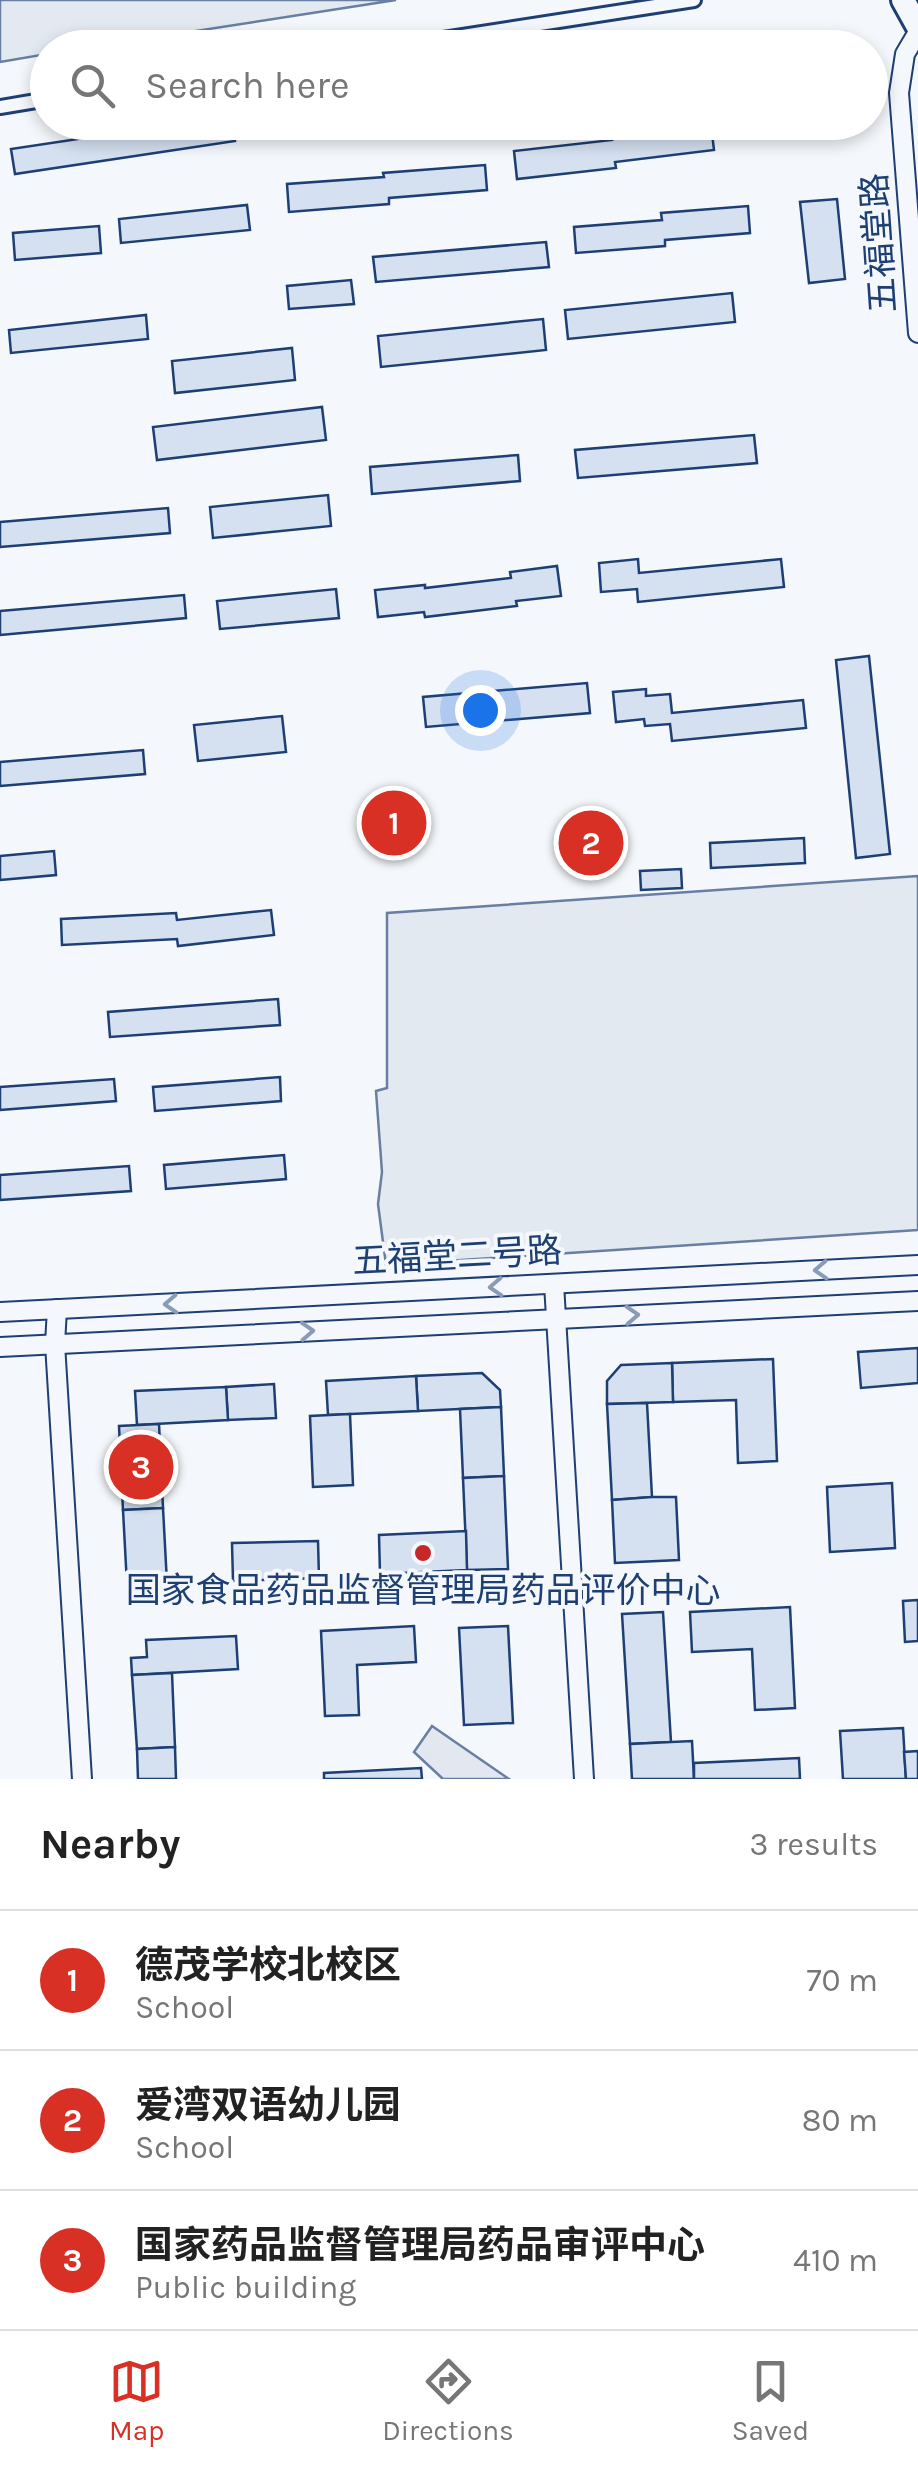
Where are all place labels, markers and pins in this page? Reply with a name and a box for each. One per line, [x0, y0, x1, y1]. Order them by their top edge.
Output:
pin: 1 [362, 786, 426, 860]
pin: 2 [558, 806, 624, 880]
pin: 3 [108, 1430, 174, 1504]
marker: 国家食品药品监督管理局药品评价中心 [412, 1542, 434, 1564]
place label: 国家食品药品监督管理局药品评价中心 [125, 1570, 721, 1611]

